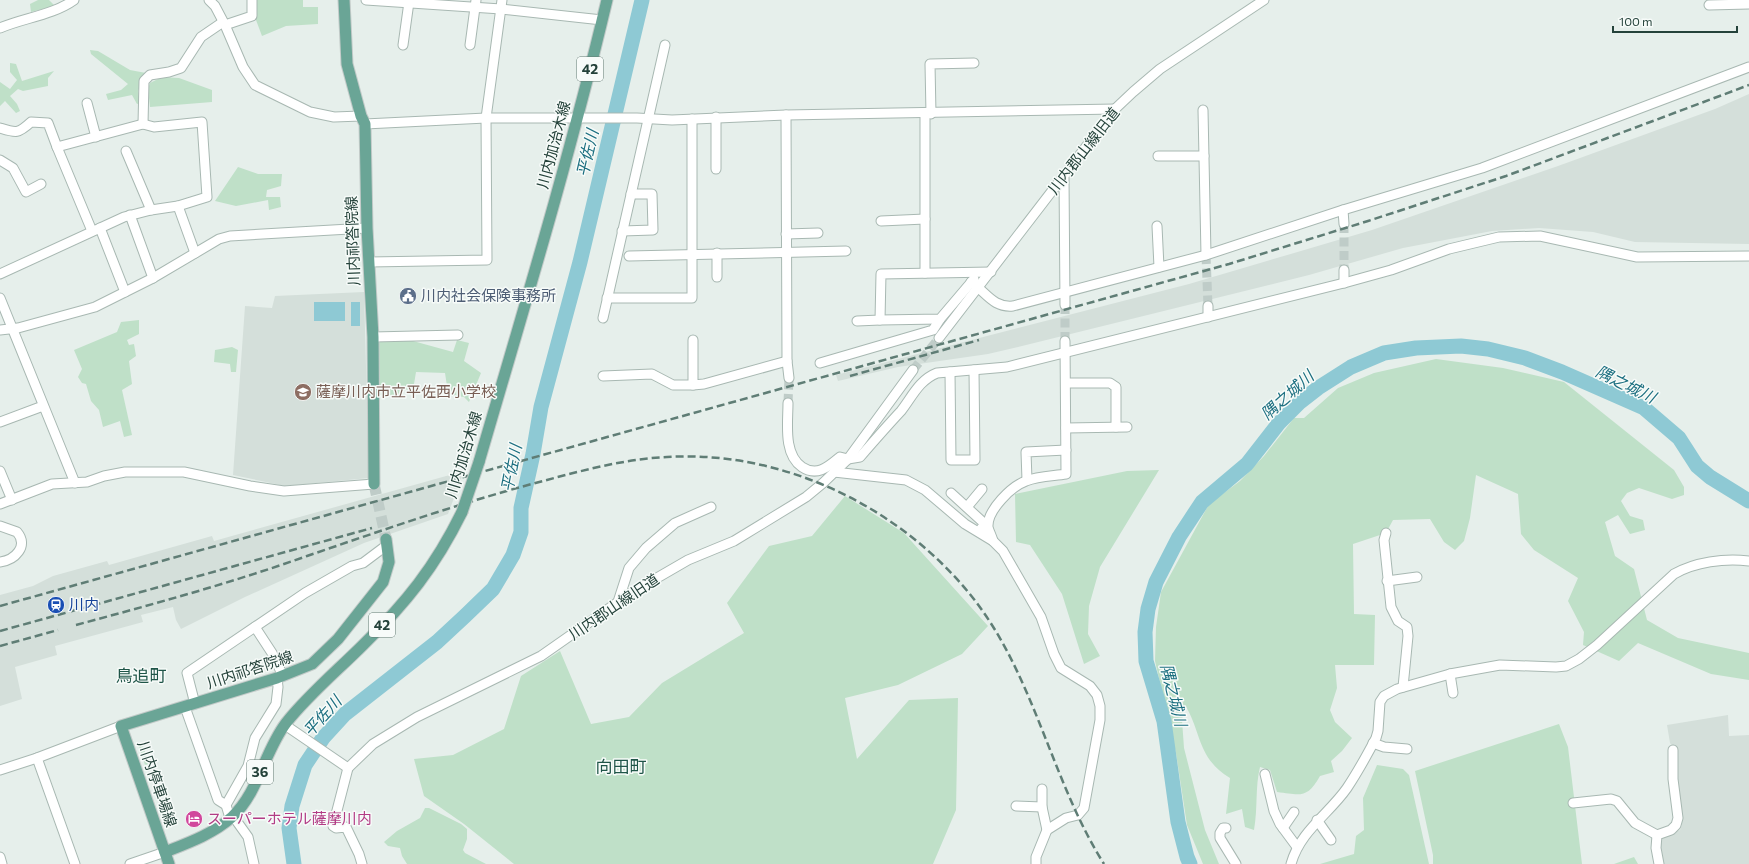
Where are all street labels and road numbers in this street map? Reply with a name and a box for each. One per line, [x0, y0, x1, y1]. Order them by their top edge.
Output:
road number: 42 [577, 57, 603, 81]
street label: 川内加治木線 [533, 99, 573, 191]
street label: 川内郡山線旧道 [1044, 103, 1123, 197]
street label: 川内祁答院線 [341, 196, 363, 286]
street label: 川内加治木線 [441, 409, 485, 500]
street label: 川内郡山線旧道 [565, 569, 662, 643]
road number: 42 [369, 613, 395, 637]
street label: 川内祁答院線 [204, 647, 295, 692]
street label: 川内停車場線 [135, 738, 181, 829]
road number: 36 [247, 760, 273, 784]

